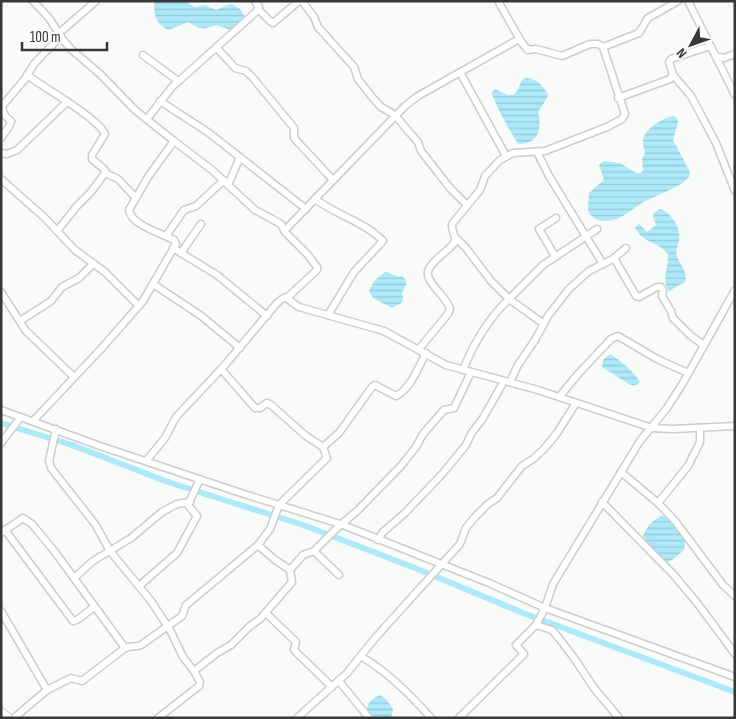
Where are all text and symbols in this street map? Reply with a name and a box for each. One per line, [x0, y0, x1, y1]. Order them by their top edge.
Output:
scale bar [22, 20, 108, 52]
north arrow [666, 20, 716, 70]
text: 100 m [30, 28, 61, 47]
text: N [673, 45, 690, 62]

